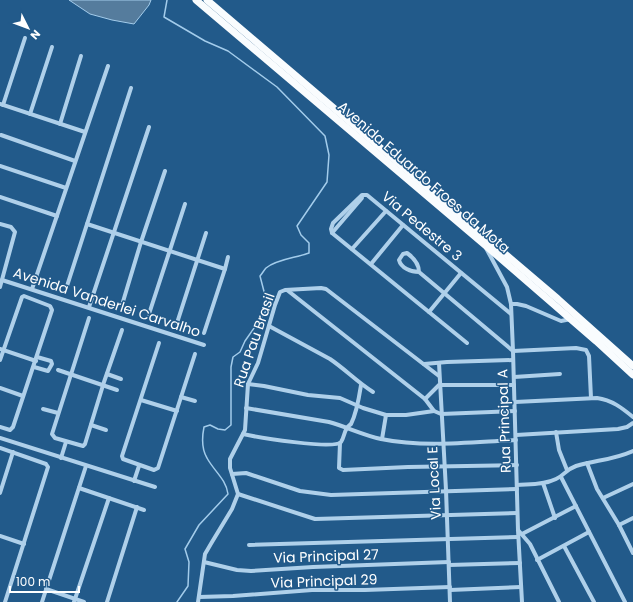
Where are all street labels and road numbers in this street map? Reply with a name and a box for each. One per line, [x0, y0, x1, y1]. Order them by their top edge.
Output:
street label: Avenida Eduardo Froes da Mota [333, 96, 515, 258]
street label: Via Pedestre 3 [378, 186, 466, 266]
street label: Avenida Vanderlei Carvalho [11, 262, 203, 342]
street label: Rua Pau Brasil [229, 290, 279, 390]
street label: Rua Principal A [492, 369, 516, 473]
street label: Via Local E [422, 446, 446, 520]
street label: Via Principal 27 [273, 544, 379, 568]
street label: Via Principal 29 [270, 569, 378, 593]

